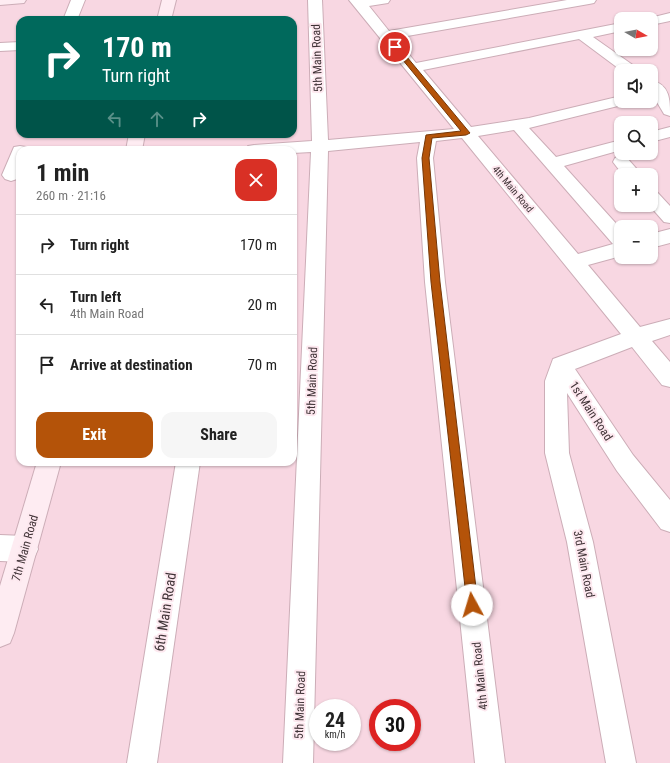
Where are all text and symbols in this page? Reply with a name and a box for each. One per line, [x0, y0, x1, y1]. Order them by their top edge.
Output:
north arrow [614, 12, 658, 56]
map controls [614, 12, 658, 264]
street label: 5th Main Road [309, 24, 325, 92]
pin [378, 30, 412, 64]
text: 170 m [102, 31, 172, 64]
icon: right [36, 32, 88, 84]
icon: arrive [384, 36, 406, 58]
button: sound [614, 64, 658, 108]
text: Turn right [102, 65, 170, 86]
icon: left [104, 108, 126, 130]
icon: ahead [146, 108, 168, 130]
icon: right [188, 108, 210, 130]
button: search [614, 116, 658, 160]
text: 1 min [36, 159, 89, 187]
button: close [235, 159, 277, 201]
street label: 4th Main Road [491, 164, 536, 214]
button: + [614, 168, 658, 212]
text: 260 m · 21:16 [36, 188, 106, 203]
button: − [614, 220, 658, 264]
icon: right [36, 234, 58, 256]
text: Turn right [70, 236, 129, 254]
text: 170 m [240, 236, 277, 254]
text: Turn left [70, 288, 121, 306]
icon: left [36, 294, 58, 316]
text: 20 m [247, 296, 277, 314]
text: 4th Main Road [70, 306, 144, 321]
street label: 5th Main Road [304, 347, 320, 415]
icon: arrive [36, 354, 58, 376]
text: Arrive at destination [70, 356, 193, 374]
text: 70 m [247, 356, 277, 374]
street label: 1st Main Road [567, 379, 615, 443]
button: Exit [36, 412, 153, 458]
button: Share [161, 412, 277, 458]
street label: 7th Main Road [9, 513, 41, 583]
street label: 3rd Main Road [571, 529, 597, 599]
street label: 6th Main Road [151, 571, 179, 653]
position arrow [451, 584, 493, 626]
street label: 4th Main Road [469, 641, 491, 711]
street label: 5th Main Road [292, 671, 308, 739]
speed limit sign: 30 [369, 699, 421, 751]
text: 24 [325, 708, 345, 732]
text: km/h [325, 729, 345, 740]

